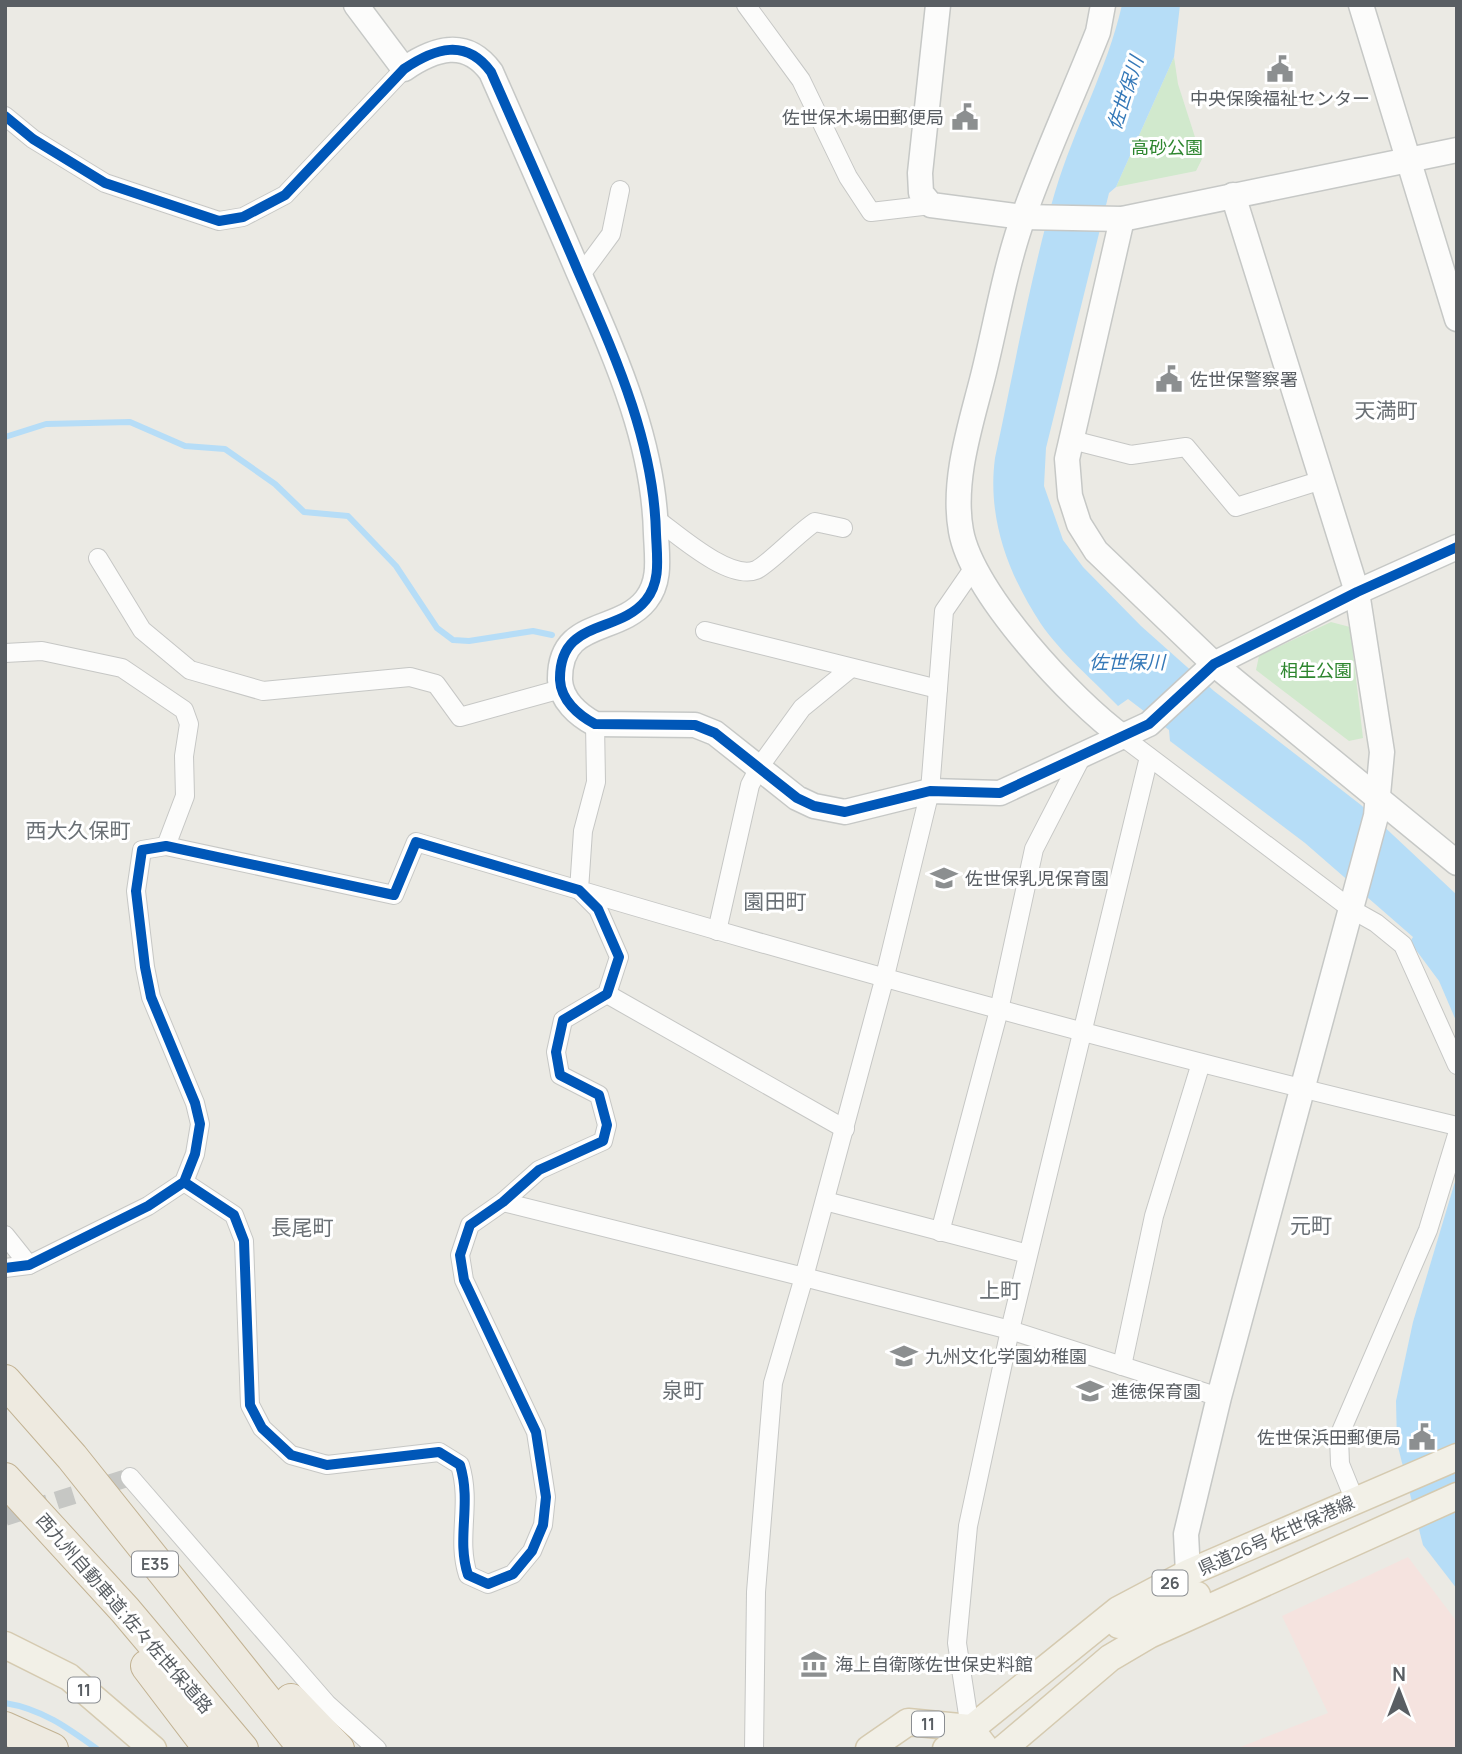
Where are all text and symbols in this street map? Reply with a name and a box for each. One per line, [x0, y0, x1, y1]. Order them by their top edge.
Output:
water label: 佐世保川 [1101, 51, 1150, 133]
public building icon: 中央保険福祉センター [1265, 54, 1295, 84]
place label: 中央保険福祉センター [1190, 86, 1370, 110]
public building icon: 佐世保木場田郵便局 [950, 102, 980, 132]
place label: 佐世保木場田郵便局 [782, 105, 944, 129]
park label: 高砂公園 [1131, 135, 1203, 159]
public building icon: 佐世保警察署 [1154, 364, 1184, 394]
place label: 佐世保警察署 [1190, 367, 1298, 391]
district label: 天満町 [1355, 396, 1418, 424]
water label: 佐世保川 [1089, 649, 1167, 675]
park label: 相生公園 [1280, 658, 1352, 682]
district label: 西大久保町 [26, 816, 131, 844]
school or university icon: 佐世保乳児保育園 [929, 863, 959, 893]
place label: 佐世保乳児保育園 [965, 866, 1109, 890]
district label: 園田町 [744, 887, 807, 915]
district label: 元町 [1290, 1211, 1332, 1239]
district label: 長尾町 [271, 1213, 334, 1241]
district label: 上町 [979, 1276, 1021, 1304]
school or university icon: 九州文化学園幼稚園 [889, 1341, 919, 1371]
place label: 九州文化学園幼稚園 [925, 1344, 1087, 1368]
district label: 泉町 [662, 1376, 704, 1404]
school or university icon: 進徳保育園 [1075, 1376, 1105, 1406]
place label: 進徳保育園 [1111, 1379, 1201, 1403]
public building icon: 佐世保浜田郵便局 [1407, 1422, 1437, 1452]
place label: 佐世保浜田郵便局 [1257, 1425, 1401, 1449]
street label: 県道26号 佐世保港線 [1194, 1490, 1358, 1580]
street label: 西九州自動車道;佐々佐世保道路 [31, 1508, 219, 1718]
road number: E35 [132, 1552, 178, 1576]
road number: 26 [1152, 1570, 1188, 1596]
museum icon: 海上自衛隊佐世保史料館 [799, 1649, 829, 1679]
place label: 海上自衛隊佐世保史料館 [835, 1652, 1033, 1676]
north arrow [1364, 1656, 1434, 1726]
text: N [1392, 1661, 1406, 1687]
road number: 11 [68, 1678, 100, 1702]
road number: 11 [912, 1712, 944, 1736]

